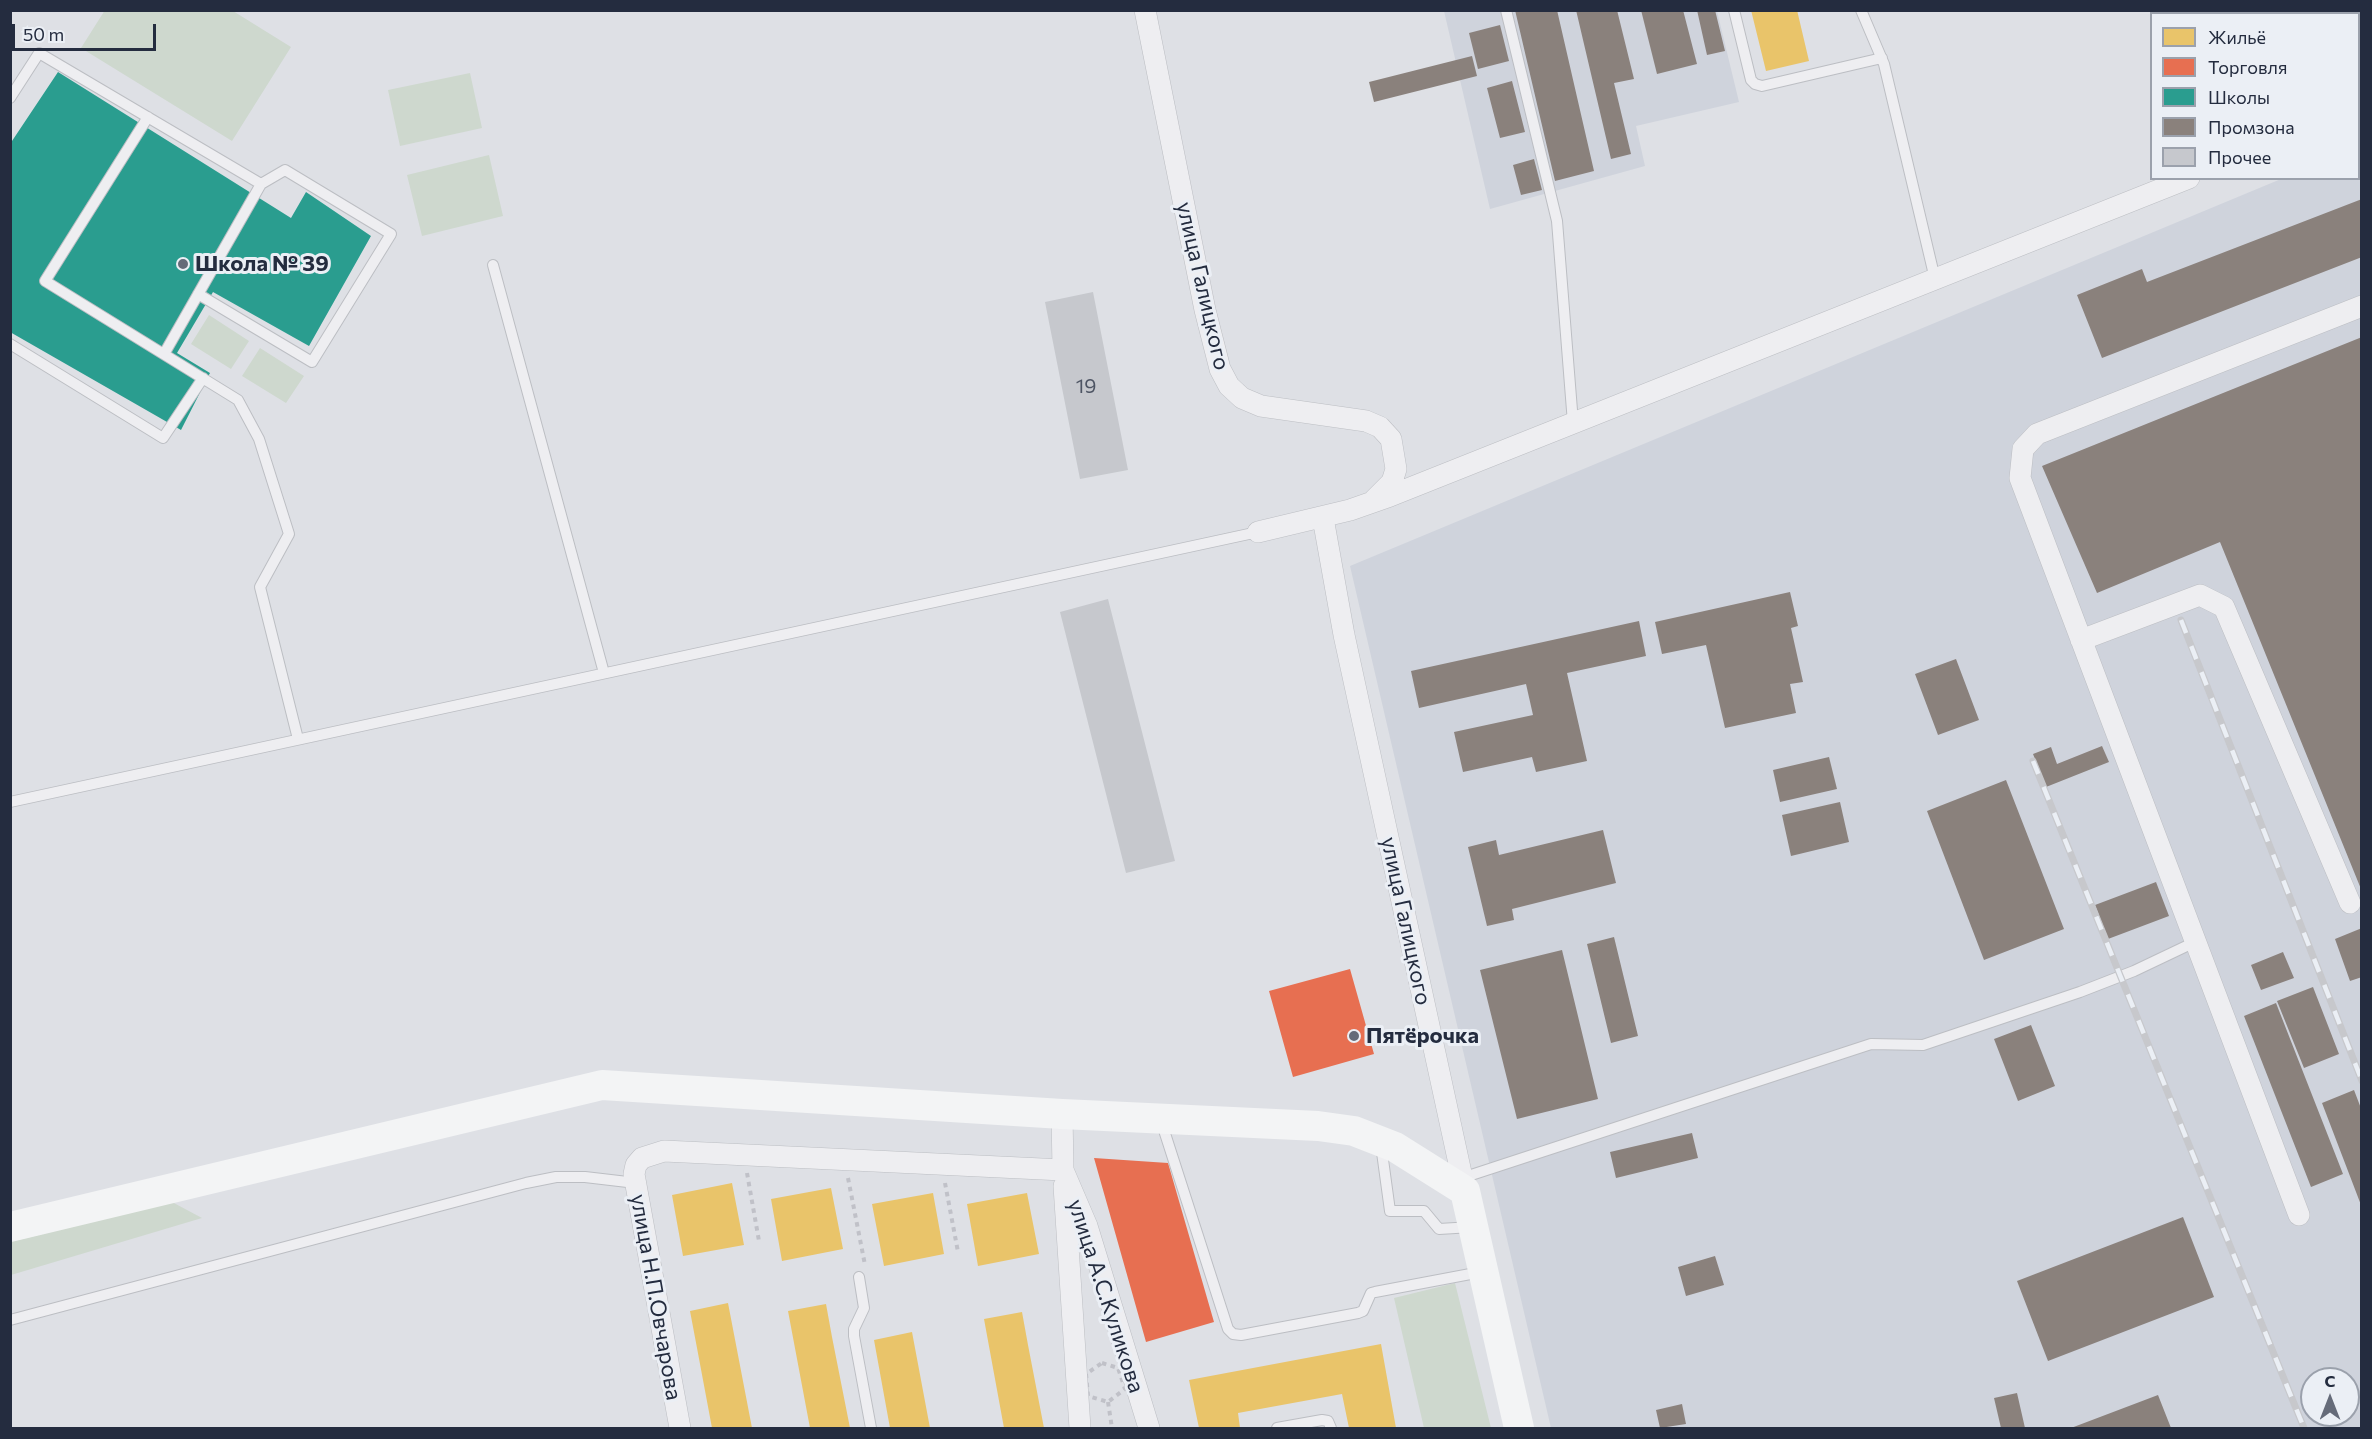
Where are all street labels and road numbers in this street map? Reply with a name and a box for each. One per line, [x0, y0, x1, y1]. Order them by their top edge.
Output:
street label: улица Галицкого [1171, 199, 1235, 373]
street label: улица Галицкого [1375, 834, 1437, 1008]
street label: улица Н.П.Овчарова [625, 1192, 687, 1402]
street label: улица А.С.Куликова [1062, 1196, 1150, 1396]

